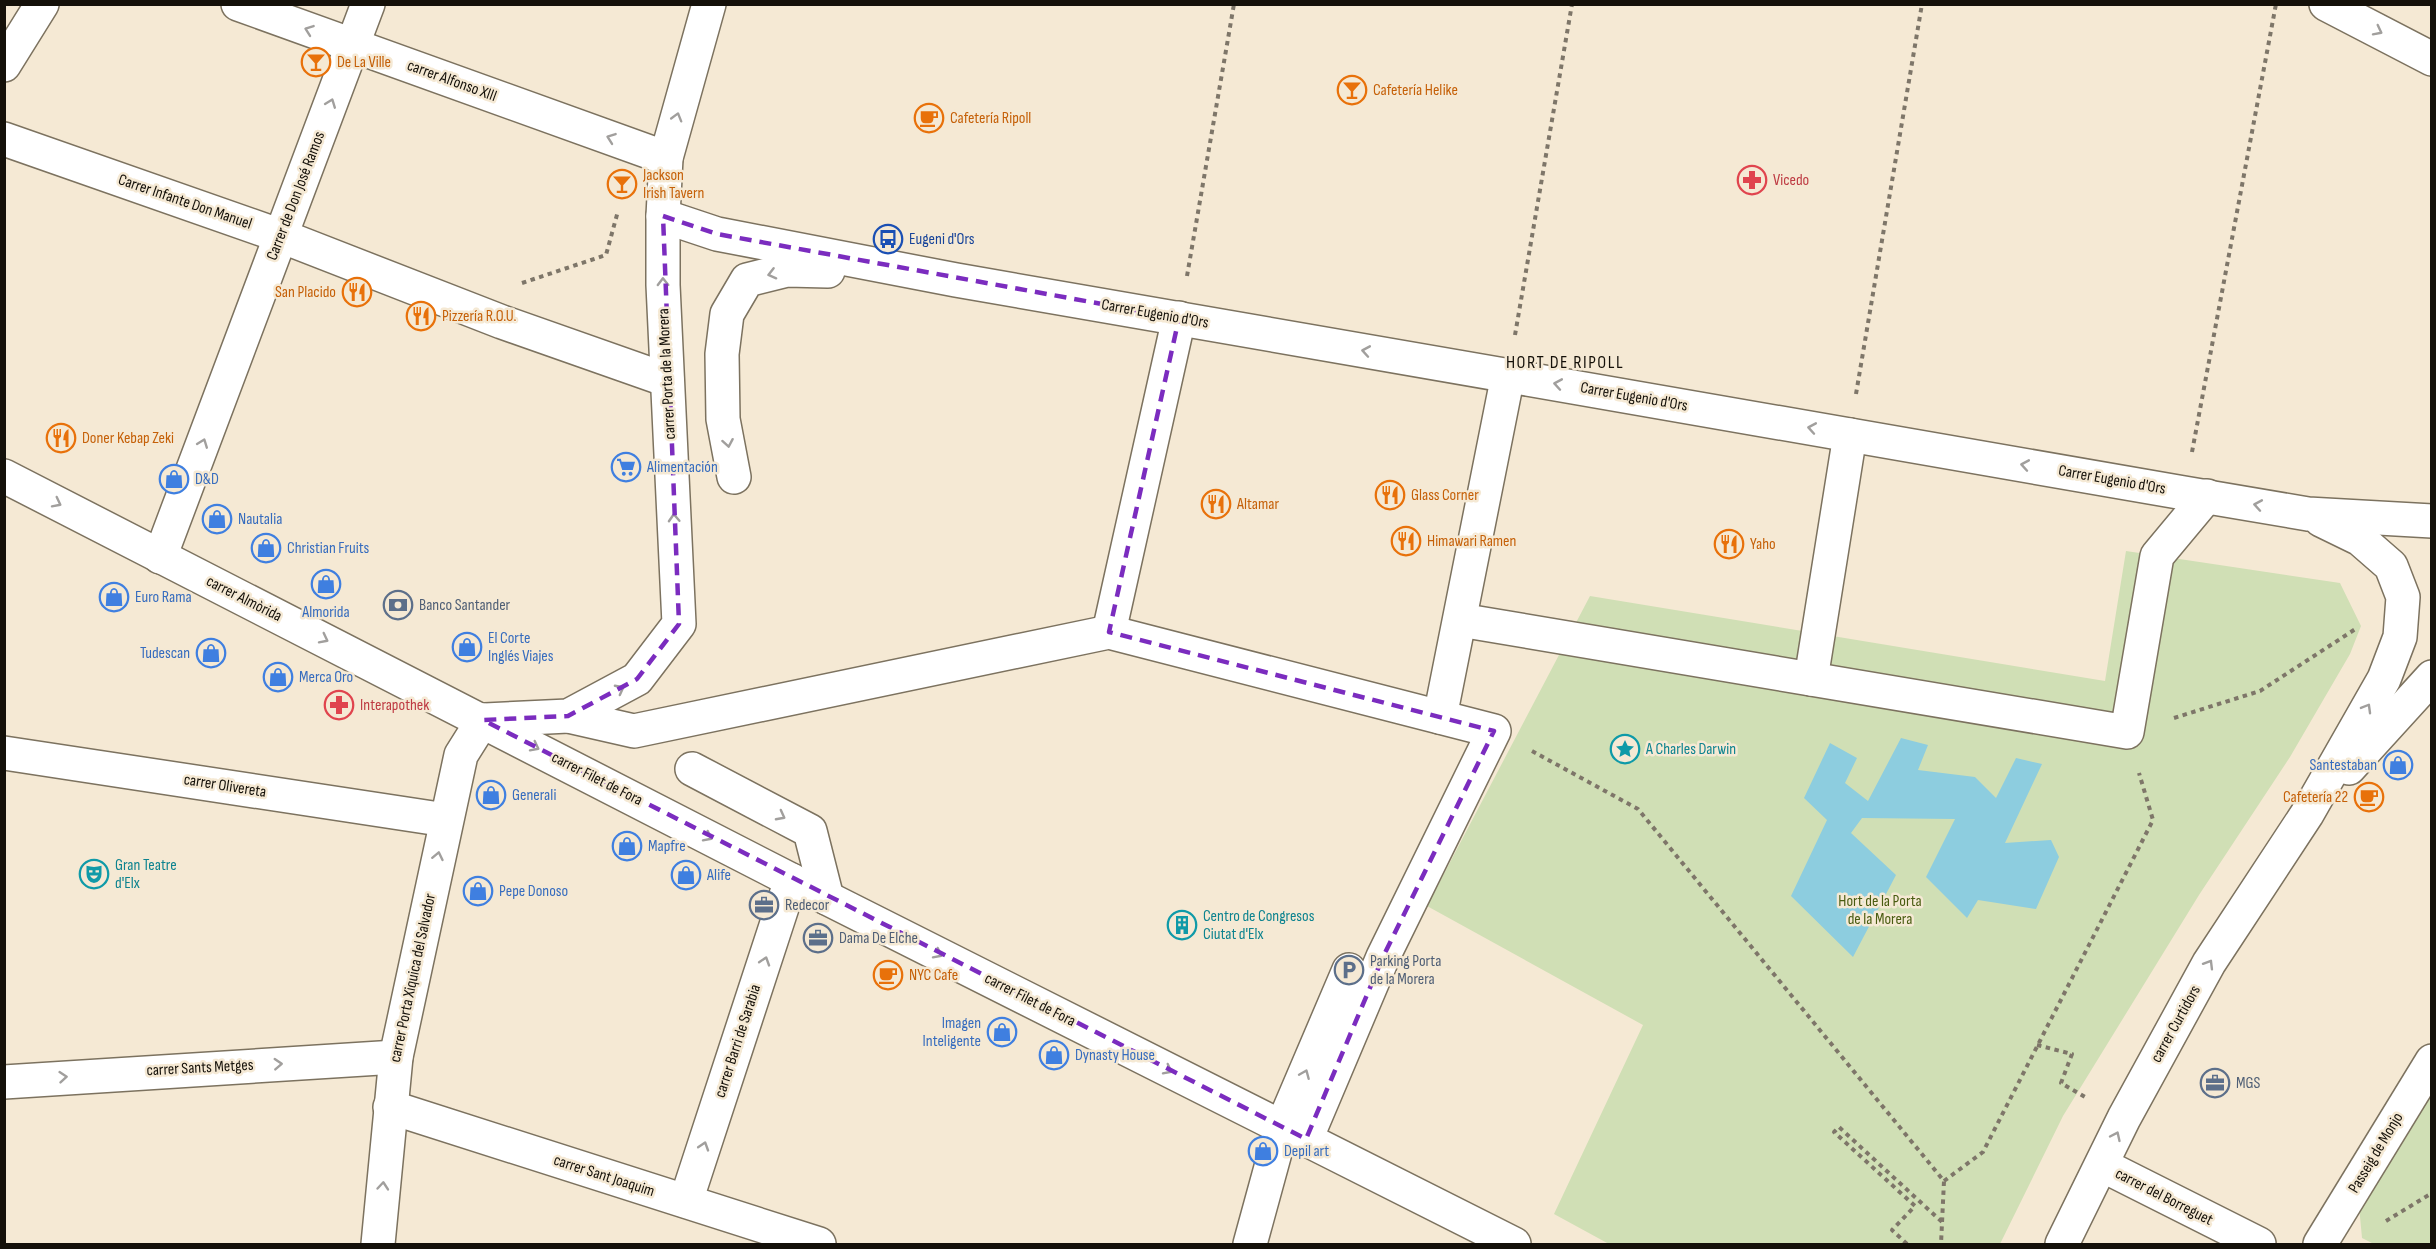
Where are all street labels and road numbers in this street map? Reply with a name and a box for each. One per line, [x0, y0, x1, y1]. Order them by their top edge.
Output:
street label: carrer Alfonso XIII [405, 56, 499, 106]
street label: Carrer de Don José Ramos [263, 129, 329, 263]
street label: Carrer Infante Don Manuel [116, 170, 254, 234]
street label: Carrer Eugenio d'Ors [1100, 295, 1210, 333]
street label: carrer Porta de la Morera [654, 308, 680, 440]
street label: Carrer Eugenio d'Ors [1579, 378, 1689, 416]
street label: Carrer Eugenio d'Ors [2057, 461, 2167, 499]
street label: carrer Almòrida [203, 572, 285, 626]
street label: carrer Filet de Fora [548, 748, 646, 810]
street label: carrer Olivereta [182, 770, 268, 802]
street label: carrer Porta Xiquica del Salvador [386, 891, 440, 1064]
street label: carrer Filet de Fora [981, 969, 1079, 1031]
street label: carrer Barri de Sarabia [711, 982, 765, 1100]
street label: carrer Curtidors [2147, 982, 2205, 1066]
street label: carrer Sants Metges [146, 1056, 254, 1080]
street label: Passeig de Monjo [2345, 1109, 2407, 1197]
street label: carrer Sant Joaquim [551, 1151, 657, 1201]
street label: carrer del Borreguet [2112, 1164, 2216, 1230]

